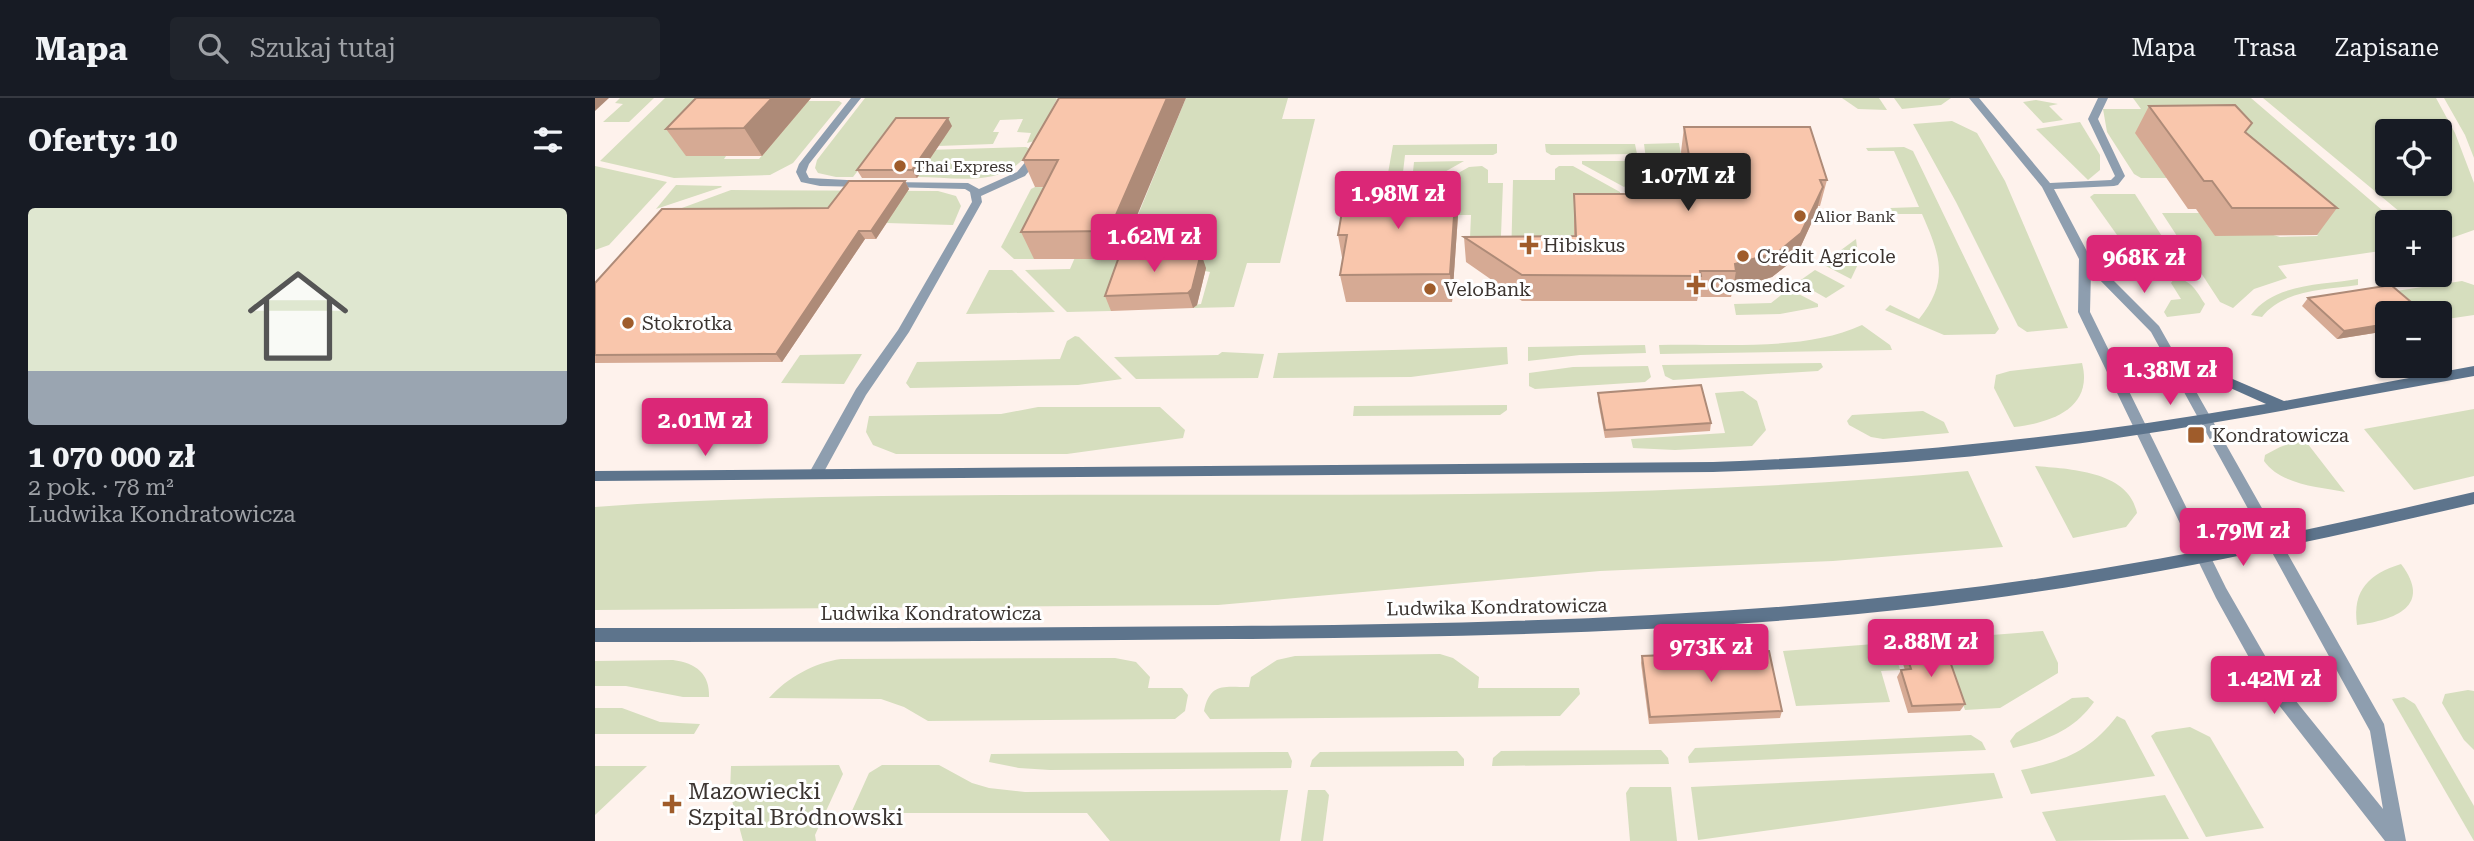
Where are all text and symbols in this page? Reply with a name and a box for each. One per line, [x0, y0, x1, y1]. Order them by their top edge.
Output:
search box [170, 17, 660, 80]
text: Mapa [35, 29, 128, 68]
icon: search [194, 29, 232, 67]
text: Szukaj tutaj [250, 33, 396, 63]
text: Mapa [2132, 34, 2196, 62]
text: Trasa [2234, 34, 2296, 62]
text: Zapisane [2334, 34, 2439, 62]
map controls [2375, 119, 2452, 378]
button: locate [2375, 119, 2452, 196]
icon: filters [529, 121, 567, 159]
text: Oferty: 10 [28, 123, 178, 158]
pin: 1.07M zł [1616, 153, 1760, 213]
place label: Thai Express [914, 157, 1014, 176]
marker: Thai Express [892, 158, 908, 174]
text: 1.07M zł [1641, 162, 1735, 189]
pin: 1.98M zł [1326, 172, 1470, 231]
text: 1.98M zł [1351, 180, 1445, 207]
place label: Alior Bank [1814, 207, 1895, 226]
marker: Alior Bank [1792, 208, 1808, 224]
button: + [2375, 210, 2452, 287]
pin: 1.62M zł [1082, 214, 1226, 274]
text: 1.62M zł [1107, 223, 1201, 250]
place label: Hibiskus [1543, 234, 1625, 257]
pin: 968K zł [2079, 236, 2209, 295]
marker: Hibiskus [1521, 237, 1537, 253]
text: 968K zł [2102, 244, 2186, 271]
place label: Crédit Agricole [1757, 245, 1896, 268]
marker: Crédit Agricole [1735, 248, 1751, 264]
icon: home [235, 253, 361, 379]
place label: Cosmedica [1710, 274, 1812, 297]
marker: Cosmedica [1688, 277, 1704, 293]
place label: VeloBank [1444, 278, 1531, 301]
marker: VeloBank [1422, 281, 1438, 297]
button: − [2375, 301, 2452, 378]
place label: Stokrotka [642, 312, 733, 335]
marker: Stokrotka [620, 315, 636, 331]
pin: 1.38M zł [2098, 348, 2242, 407]
text: 1.38M zł [2123, 356, 2217, 383]
pin: 2.01M zł [633, 398, 777, 458]
text: 2.01M zł [658, 407, 752, 434]
place label: Kondratowicza [2212, 424, 2350, 447]
marker: Kondratowicza [2186, 425, 2206, 445]
text: 1 070 000 zł [28, 439, 195, 474]
text: 2 pok. · 78 m² [28, 474, 174, 501]
text: Ludwika Kondratowicza [28, 501, 296, 528]
pin: 1.79M zł [2171, 508, 2315, 568]
text: 1.79M zł [2196, 517, 2290, 544]
street label: Ludwika Kondratowicza [1386, 594, 1608, 620]
street label: Ludwika Kondratowicza [820, 602, 1042, 625]
pin: 2.88M zł [1859, 620, 2003, 679]
pin: 973K zł [1646, 624, 1776, 684]
text: 2.88M zł [1884, 628, 1978, 655]
text: 973K zł [1669, 633, 1753, 660]
pin: 1.42M zł [2202, 656, 2346, 716]
text: 1.42M zł [2227, 665, 2321, 692]
place label: Mazowiecki Szpital Bródnowski [688, 778, 903, 831]
marker: Mazowiecki Szpital Bródnowski [662, 794, 682, 814]

